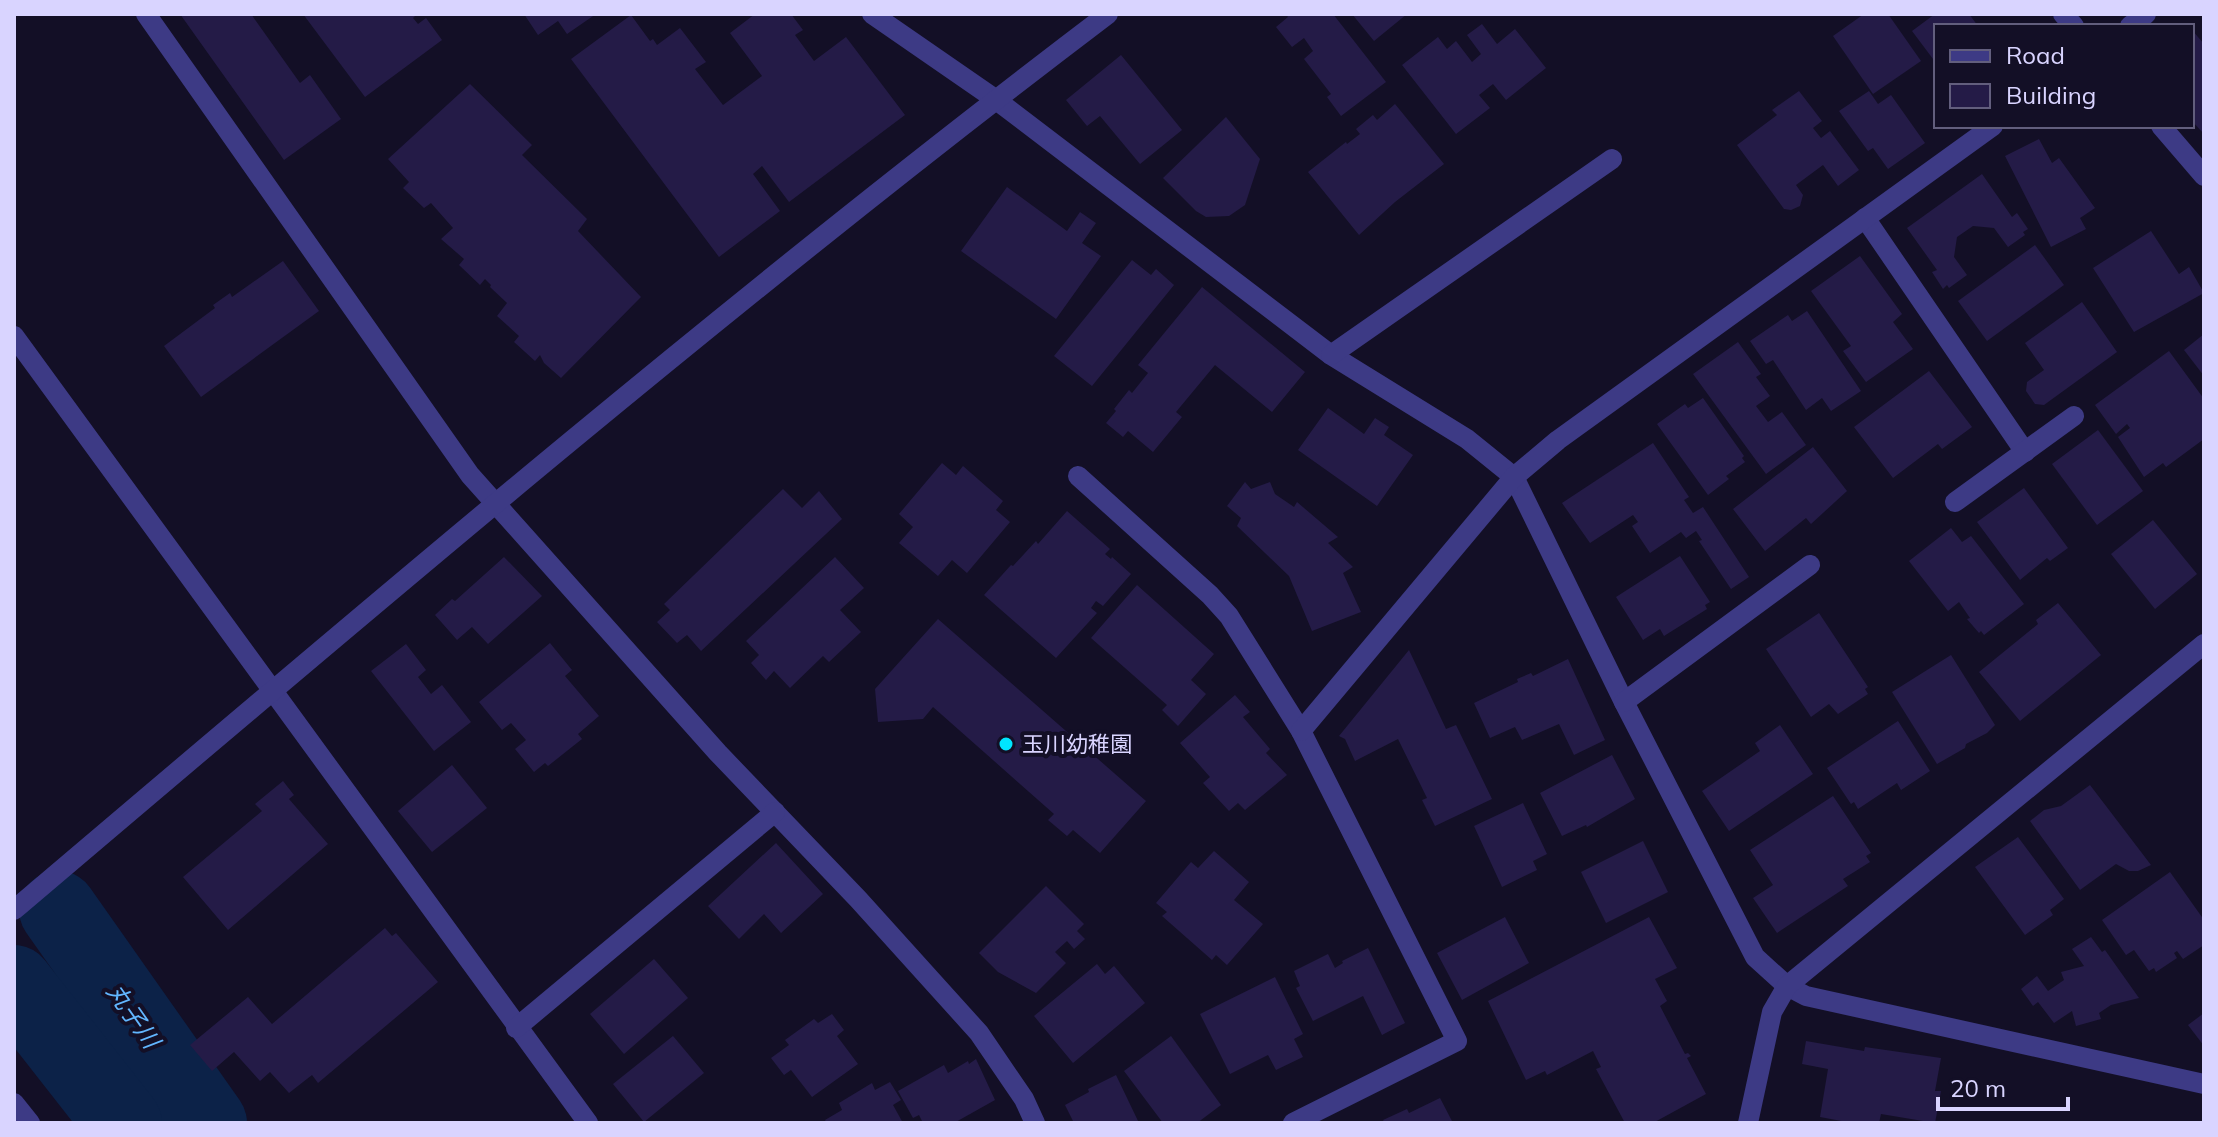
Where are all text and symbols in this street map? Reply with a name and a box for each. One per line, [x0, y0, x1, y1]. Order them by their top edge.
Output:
legend [1934, 24, 2194, 128]
text: Road [2006, 40, 2065, 70]
text: Building [2006, 80, 2096, 110]
place label: 玉川幼稚園 [1022, 730, 1132, 758]
marker: 玉川幼稚園 [997, 735, 1015, 753]
water label: 丸子川 [101, 977, 168, 1056]
scale bar [1938, 1061, 2068, 1111]
text: 20 m [1950, 1073, 2006, 1103]

